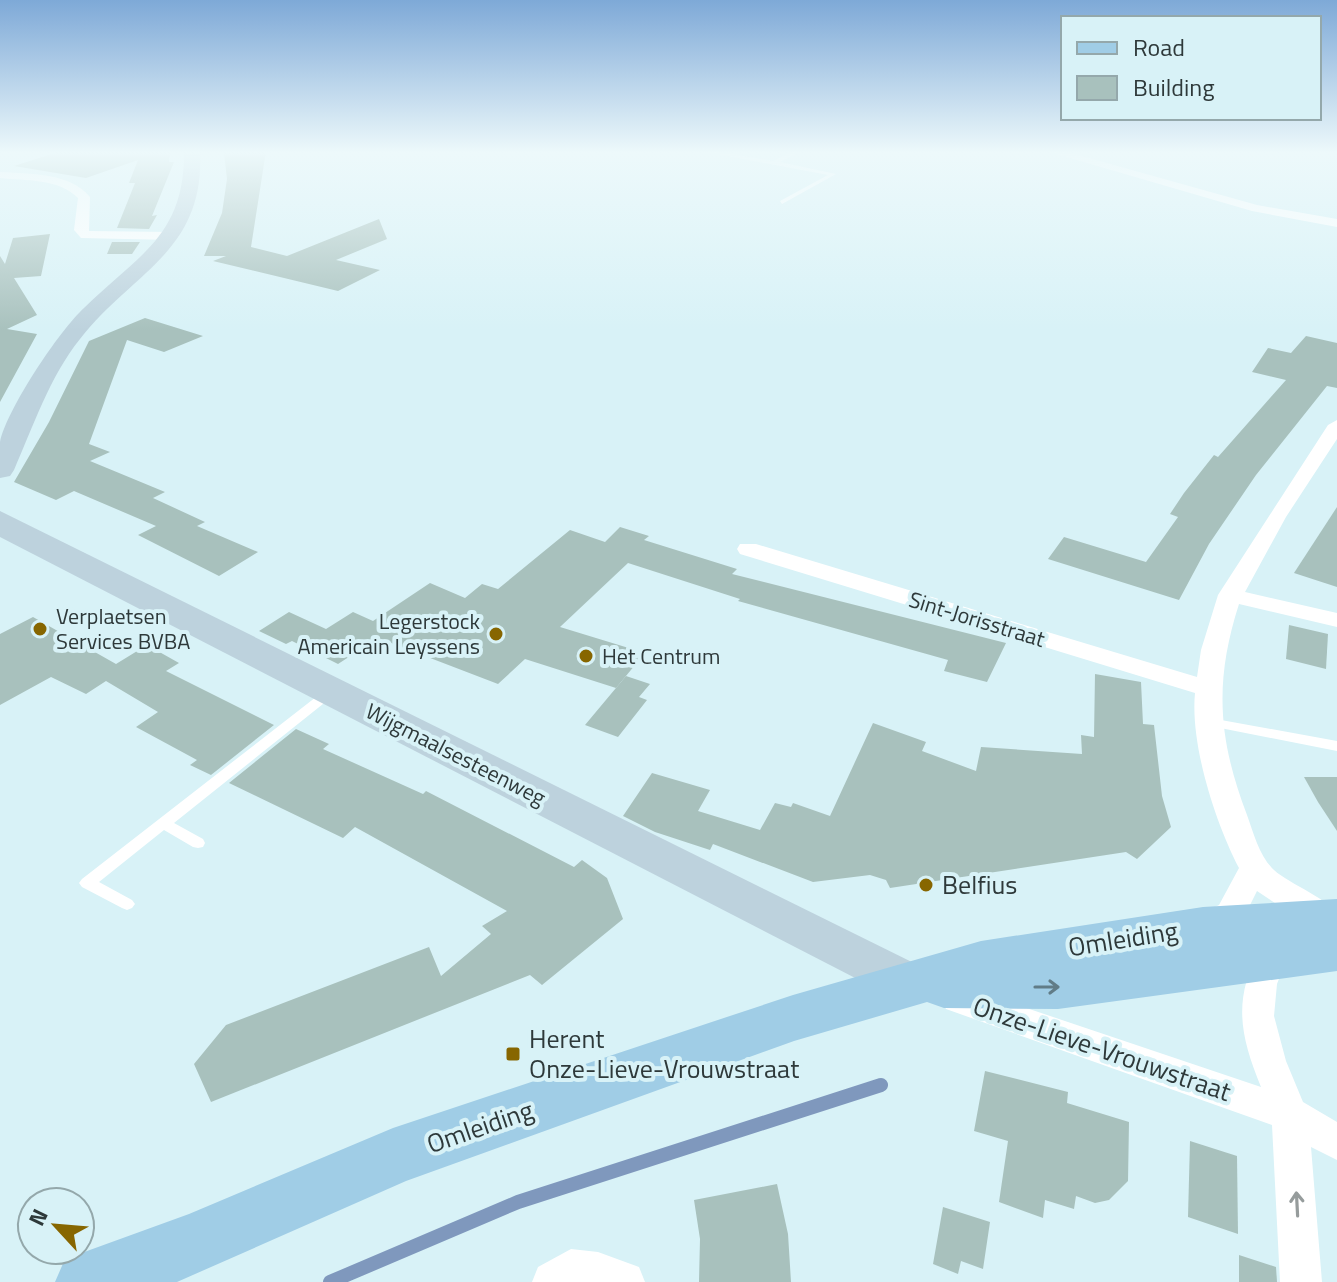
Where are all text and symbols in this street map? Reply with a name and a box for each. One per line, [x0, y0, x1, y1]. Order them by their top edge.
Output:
legend [1061, 16, 1321, 120]
text: Road [1133, 29, 1185, 65]
text: Building [1133, 69, 1215, 105]
street label: Sint-Jorisstraat [905, 582, 1049, 656]
place label: Verplaetsen Services BVBA [56, 599, 190, 658]
place label: Legerstock Americain Leyssens [297, 604, 480, 663]
marker: Verplaetsen Services BVBA [31, 620, 49, 638]
marker: Legerstock Americain Leyssens [487, 625, 505, 643]
place label: Het Centrum [602, 639, 720, 673]
marker: Het Centrum [577, 647, 595, 665]
street label: Wijgmaalsesteenweg [360, 694, 552, 814]
place label: Belfius [942, 865, 1017, 904]
marker: Belfius [917, 876, 935, 894]
street label: Omleiding [1065, 911, 1181, 966]
one-way arrow [1033, 979, 1060, 995]
street label: Onze-Lieve-Vrouwstraat [968, 986, 1236, 1111]
place label: Herent Onze-Lieve-Vrouwstraat [529, 1019, 799, 1088]
marker: Herent Onze-Lieve-Vrouwstraat [504, 1045, 522, 1063]
street label: Omleiding [421, 1090, 538, 1163]
north arrow [16, 1186, 96, 1266]
one-way arrow [1289, 1191, 1304, 1218]
text: N [19, 1203, 57, 1232]

